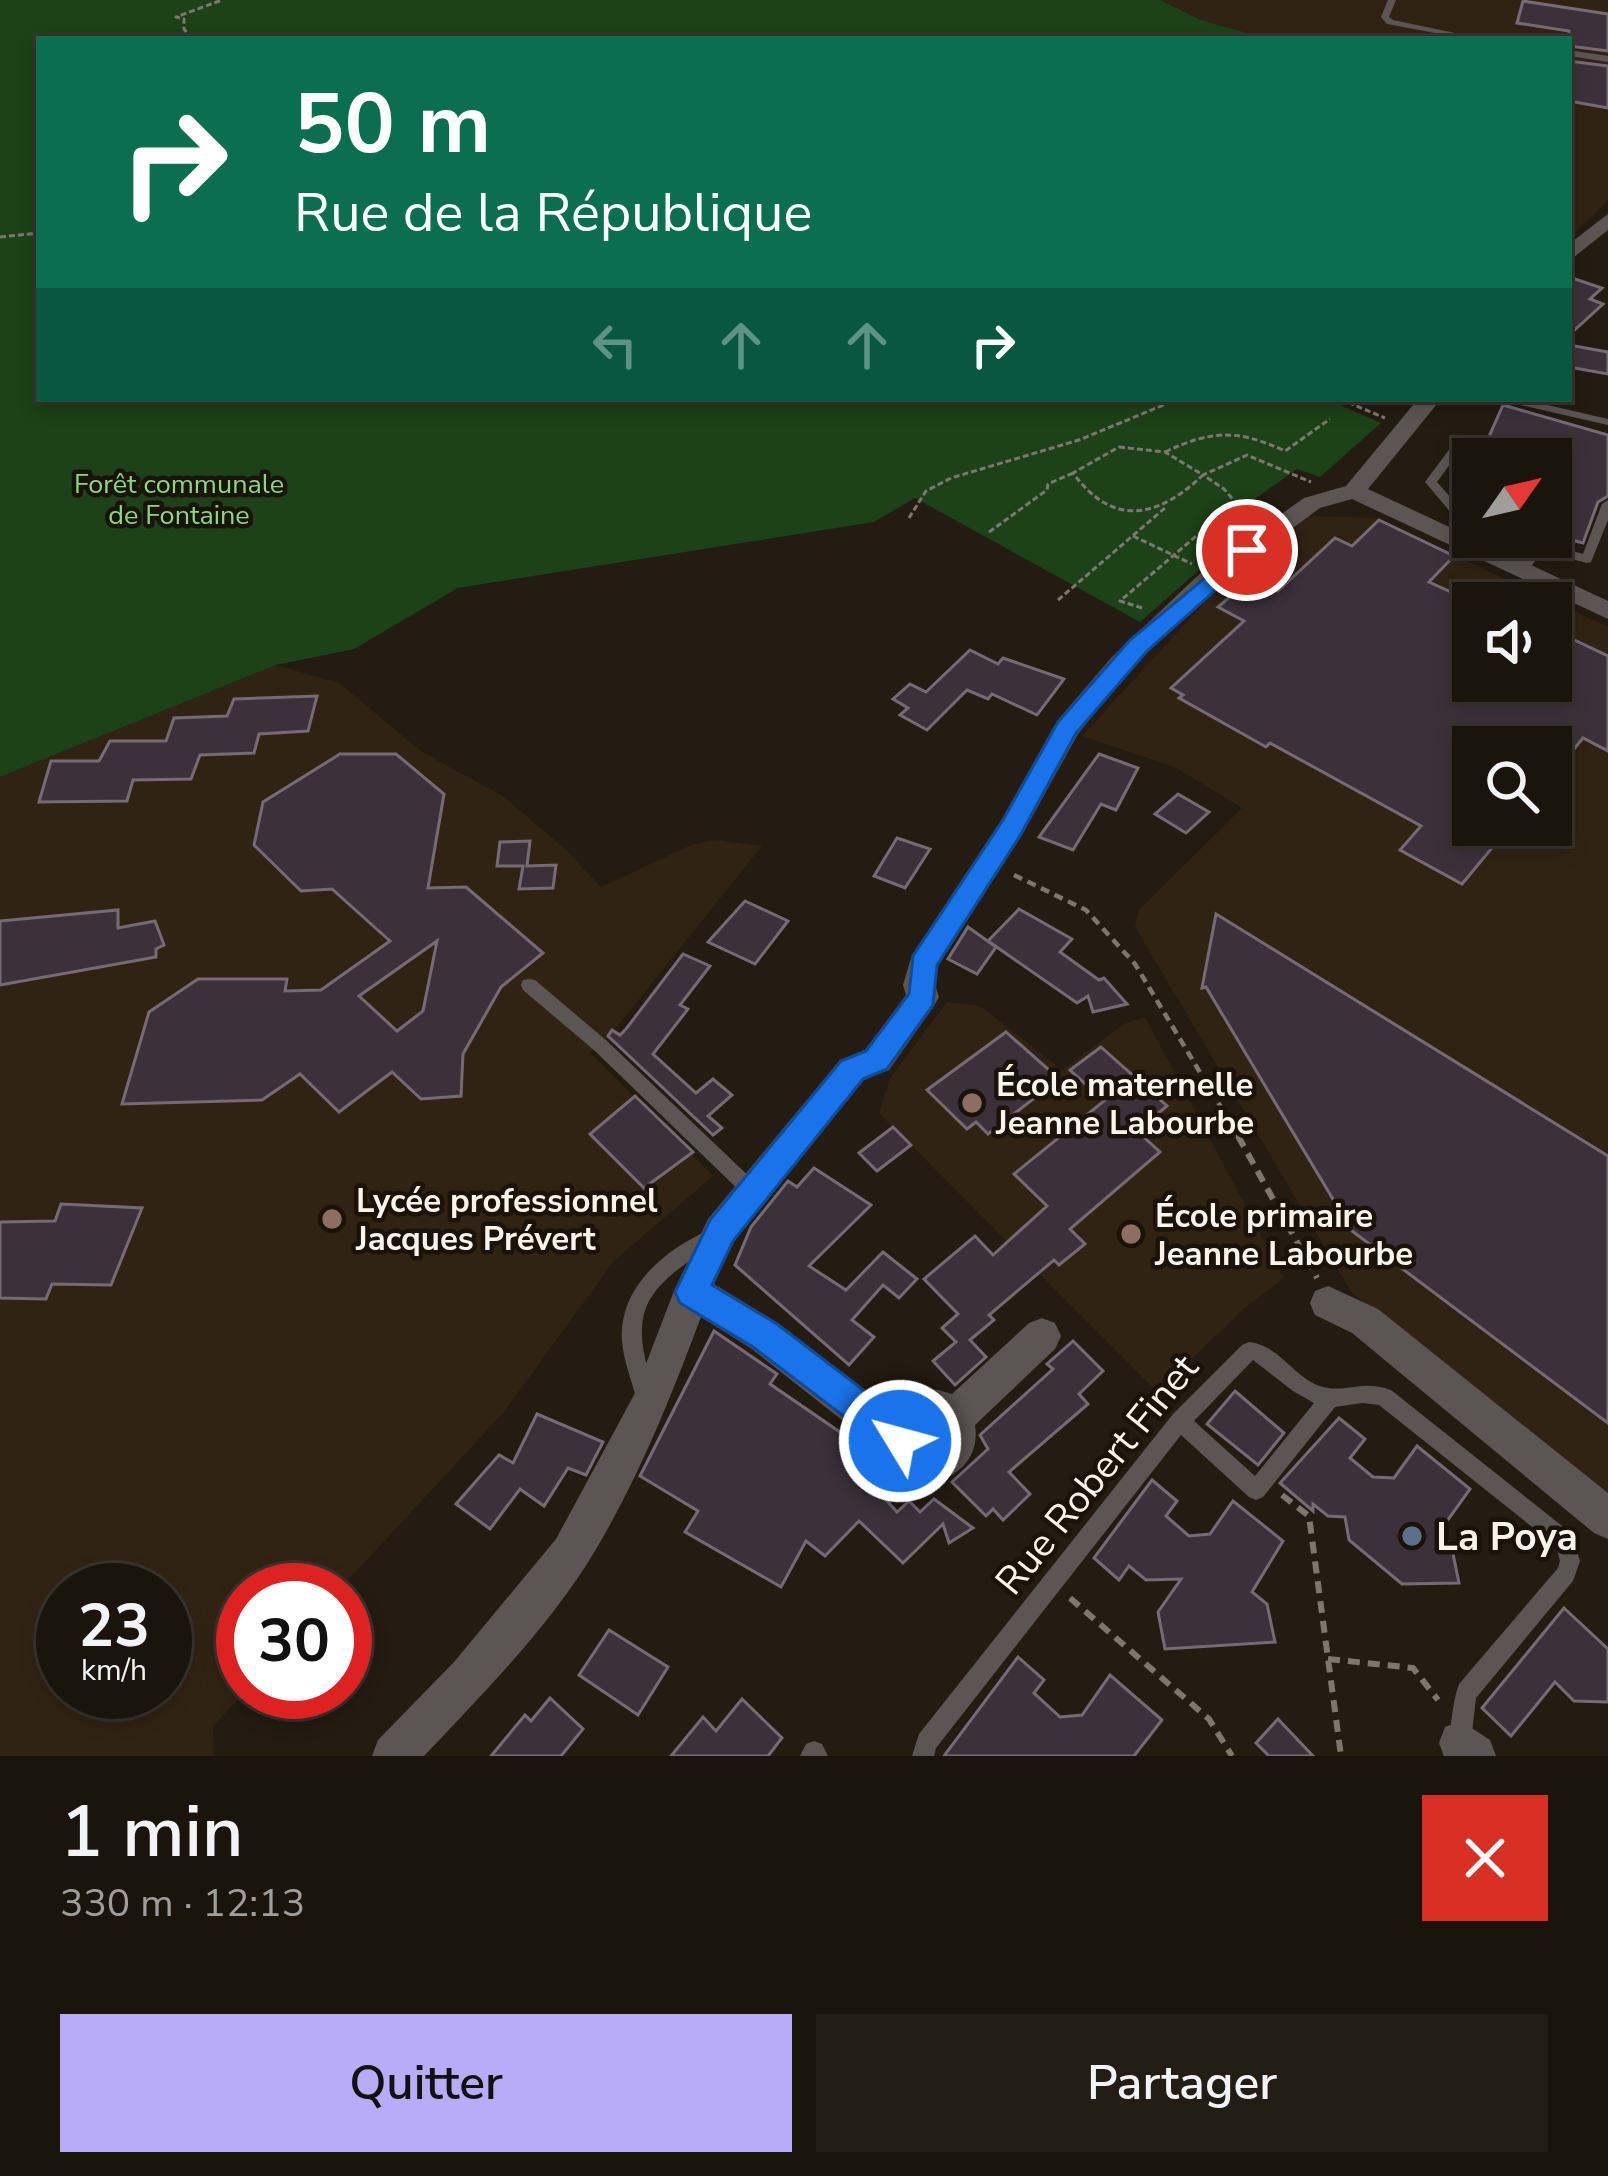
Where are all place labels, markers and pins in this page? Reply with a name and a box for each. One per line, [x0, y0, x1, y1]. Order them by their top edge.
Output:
pin [1196, 499, 1298, 601]
place label: École maternelle Jeanne Labourbe [995, 1063, 1254, 1146]
marker: École maternelle Jeanne Labourbe [959, 1090, 985, 1116]
place label: Lycée professionnel Jacques Prévert [355, 1179, 658, 1262]
place label: École primaire Jeanne Labourbe [1154, 1194, 1413, 1277]
marker: Lycée professionnel Jacques Prévert [319, 1206, 345, 1232]
marker: École primaire Jeanne Labourbe [1118, 1221, 1144, 1247]
place label: La Poya [1436, 1511, 1578, 1564]
marker: La Poya [1399, 1523, 1425, 1549]

